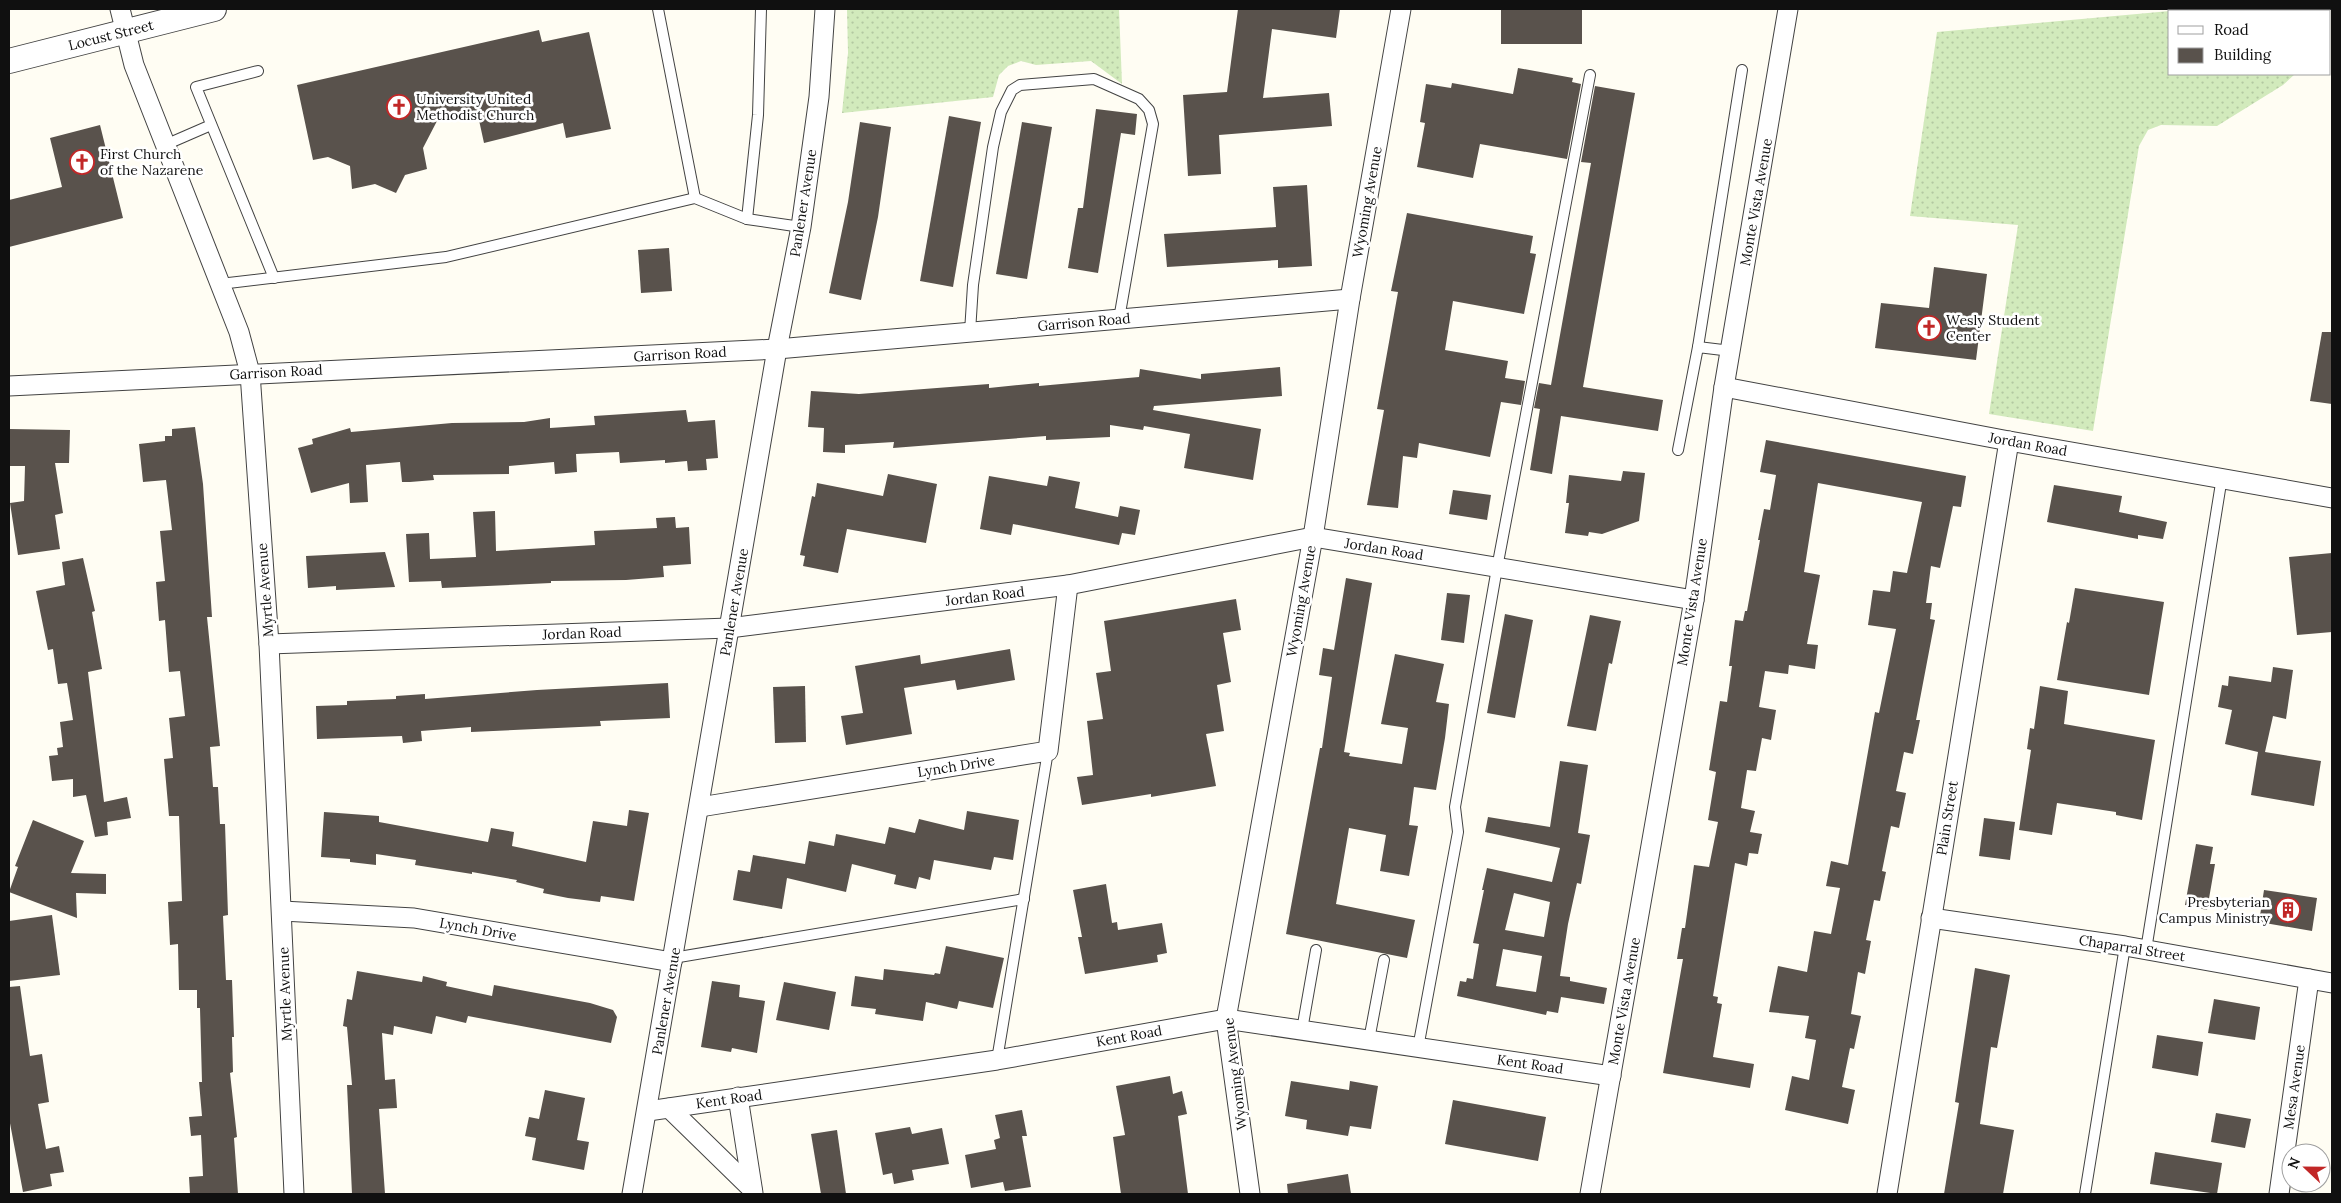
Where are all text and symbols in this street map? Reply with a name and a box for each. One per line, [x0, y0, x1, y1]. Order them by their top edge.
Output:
legend [2168, 10, 2331, 75]
street label: Locust Street [66, 16, 156, 54]
text: Road [2214, 20, 2249, 39]
text: Building [2214, 45, 2272, 64]
place label: University United Methodist Church [416, 90, 534, 124]
church icon: University United Methodist Church [386, 94, 412, 120]
street label: Monte Vista Avenue [1736, 136, 1776, 267]
street label: Wyoming Avenue [1348, 144, 1386, 259]
place label: First Church of the Nazarene [100, 145, 204, 179]
street label: Panlener Avenue [786, 147, 820, 258]
church icon: First Church of the Nazarene [69, 149, 95, 175]
street label: Garrison Road [1037, 309, 1131, 335]
place label: Wesly Student Center [1946, 311, 2040, 345]
church icon: Wesly Student Center [1916, 315, 1942, 341]
street label: Garrison Road [633, 343, 727, 365]
street label: Garrison Road [229, 361, 323, 383]
street label: Jordan Road [1986, 428, 2069, 460]
street label: Jordan Road [1342, 534, 1425, 564]
street label: Monte Vista Avenue [1673, 536, 1711, 667]
street label: Myrtle Avenue [253, 542, 277, 638]
street label: Wyoming Avenue [1282, 543, 1320, 658]
street label: Panlener Avenue [716, 546, 752, 657]
street label: Jordan Road [943, 582, 1026, 610]
street label: Jordan Road [541, 623, 622, 643]
street label: Lynch Drive [916, 751, 996, 781]
street label: Plain Street [1932, 779, 1962, 857]
place label: Presbyterian Campus Ministry [2159, 893, 2271, 927]
building icon: Presbyterian Campus Ministry [2275, 897, 2301, 923]
street label: Lynch Drive [438, 913, 518, 945]
street label: Chaparral Street [2078, 931, 2187, 965]
street label: Monte Vista Avenue [1604, 935, 1644, 1066]
street label: Panlener Avenue [648, 945, 684, 1056]
street label: Myrtle Avenue [274, 946, 296, 1041]
street label: Wyoming Avenue [1219, 1016, 1251, 1131]
street label: Kent Road [1094, 1021, 1164, 1051]
street label: Mesa Avenue [2279, 1043, 2309, 1130]
street label: Kent Road [1496, 1050, 1564, 1078]
street label: Kent Road [695, 1085, 763, 1113]
north arrow [2281, 1143, 2331, 1193]
text: N [2284, 1155, 2304, 1172]

